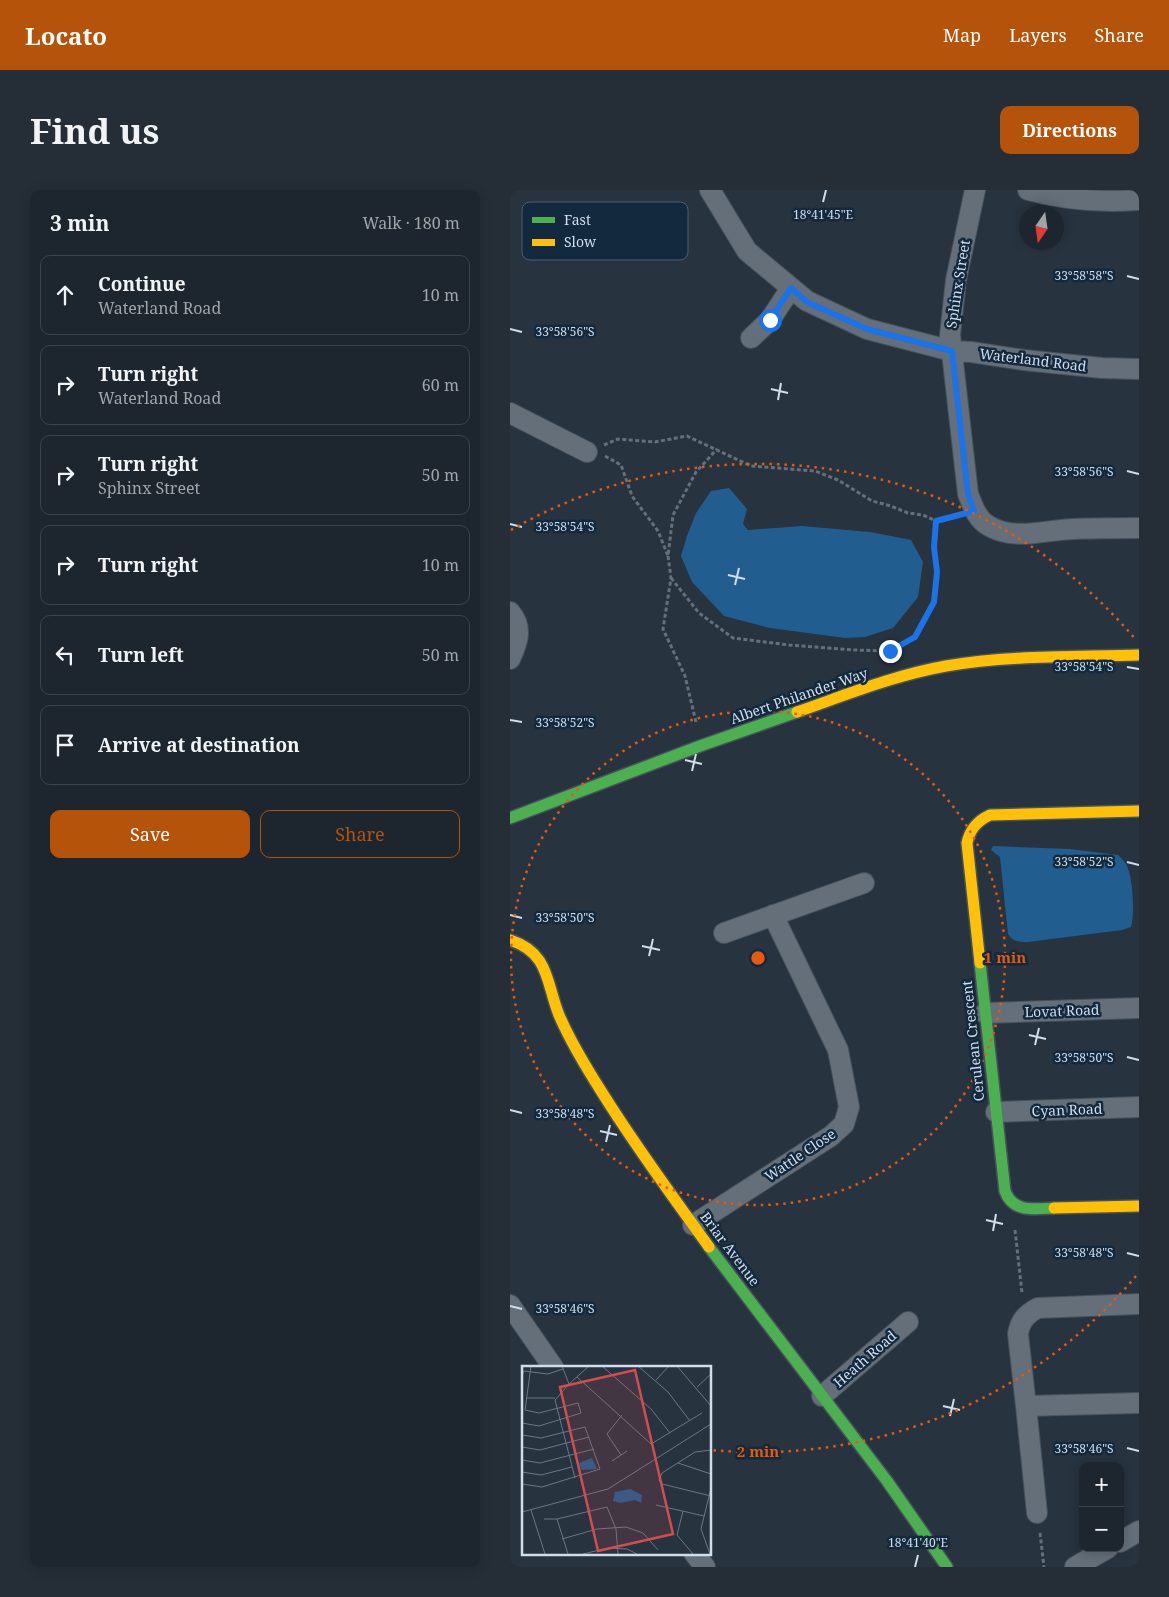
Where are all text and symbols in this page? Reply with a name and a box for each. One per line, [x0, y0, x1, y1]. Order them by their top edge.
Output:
text: Locato [25, 19, 107, 52]
text: Map [943, 23, 981, 47]
text: Layers [1009, 23, 1067, 47]
text: Share [1095, 23, 1144, 47]
button: Directions [1000, 106, 1139, 154]
text: Find us [30, 107, 159, 154]
legend [522, 202, 688, 260]
north arrow [1019, 205, 1064, 250]
text: 18°41'45"E [793, 206, 853, 223]
text: 3 min [50, 209, 109, 237]
text: Fast [564, 210, 591, 229]
text: Walk · 180 m [363, 212, 460, 234]
text: Slow [564, 232, 597, 251]
street label: Sphinx Street [941, 238, 974, 330]
text: 33°58'58"S [1054, 267, 1114, 284]
text: Continue [98, 271, 186, 297]
icon: ahead [51, 281, 79, 309]
text: 10 m [422, 284, 459, 306]
text: Waterland Road [98, 297, 221, 319]
route start [759, 309, 782, 332]
text: 33°58'56"S [535, 323, 595, 340]
street label: Waterland Road [978, 344, 1088, 376]
text: Turn right [98, 361, 198, 387]
icon: right [51, 371, 79, 399]
text: 60 m [422, 374, 459, 396]
text: Waterland Road [98, 387, 221, 409]
text: Turn right [98, 451, 198, 477]
icon: right [51, 461, 79, 489]
text: 33°58'56"S [1054, 463, 1114, 480]
text: 50 m [422, 464, 459, 486]
text: Sphinx Street [98, 477, 200, 499]
text: 33°58'54"S [535, 518, 595, 535]
icon: right [51, 551, 79, 579]
text: Turn right [98, 552, 198, 578]
text: 10 m [422, 554, 459, 576]
route end [879, 640, 902, 663]
icon: left [51, 641, 79, 669]
text: Turn left [98, 642, 184, 668]
text: 50 m [422, 644, 459, 666]
text: 33°58'54"S [1054, 658, 1114, 675]
street label: Albert Philander Way [728, 663, 870, 728]
text: 33°58'52"S [535, 714, 595, 731]
icon: arrive [51, 731, 79, 759]
text: Arrive at destination [98, 732, 300, 758]
button: Save [50, 810, 250, 858]
button: Share [260, 810, 460, 858]
text: 33°58'52"S [1054, 853, 1114, 870]
text: 33°58'50"S [535, 909, 595, 926]
text: 1 min [984, 947, 1026, 967]
centre of rings [749, 949, 767, 967]
street label: Cerulean Crescent [957, 980, 988, 1102]
street label: Lovat Road [1024, 1000, 1100, 1021]
text: 33°58'50"S [1054, 1049, 1114, 1066]
street label: Cyan Road [1031, 1099, 1103, 1120]
text: 33°58'48"S [535, 1105, 595, 1122]
street label: Wattle Close [761, 1124, 839, 1185]
street label: Briar Avenue [696, 1208, 765, 1290]
text: 33°58'48"S [1054, 1244, 1114, 1261]
text: 33°58'46"S [535, 1300, 595, 1317]
street label: Heath Road [829, 1326, 901, 1391]
inset map [522, 1366, 711, 1554]
text: 33°58'46"S [1054, 1440, 1114, 1457]
text: 2 min [737, 1441, 779, 1461]
map controls [1079, 1462, 1124, 1552]
button: + [1079, 1462, 1124, 1507]
button: − [1079, 1507, 1124, 1552]
text: 18°41'40"E [888, 1534, 948, 1551]

